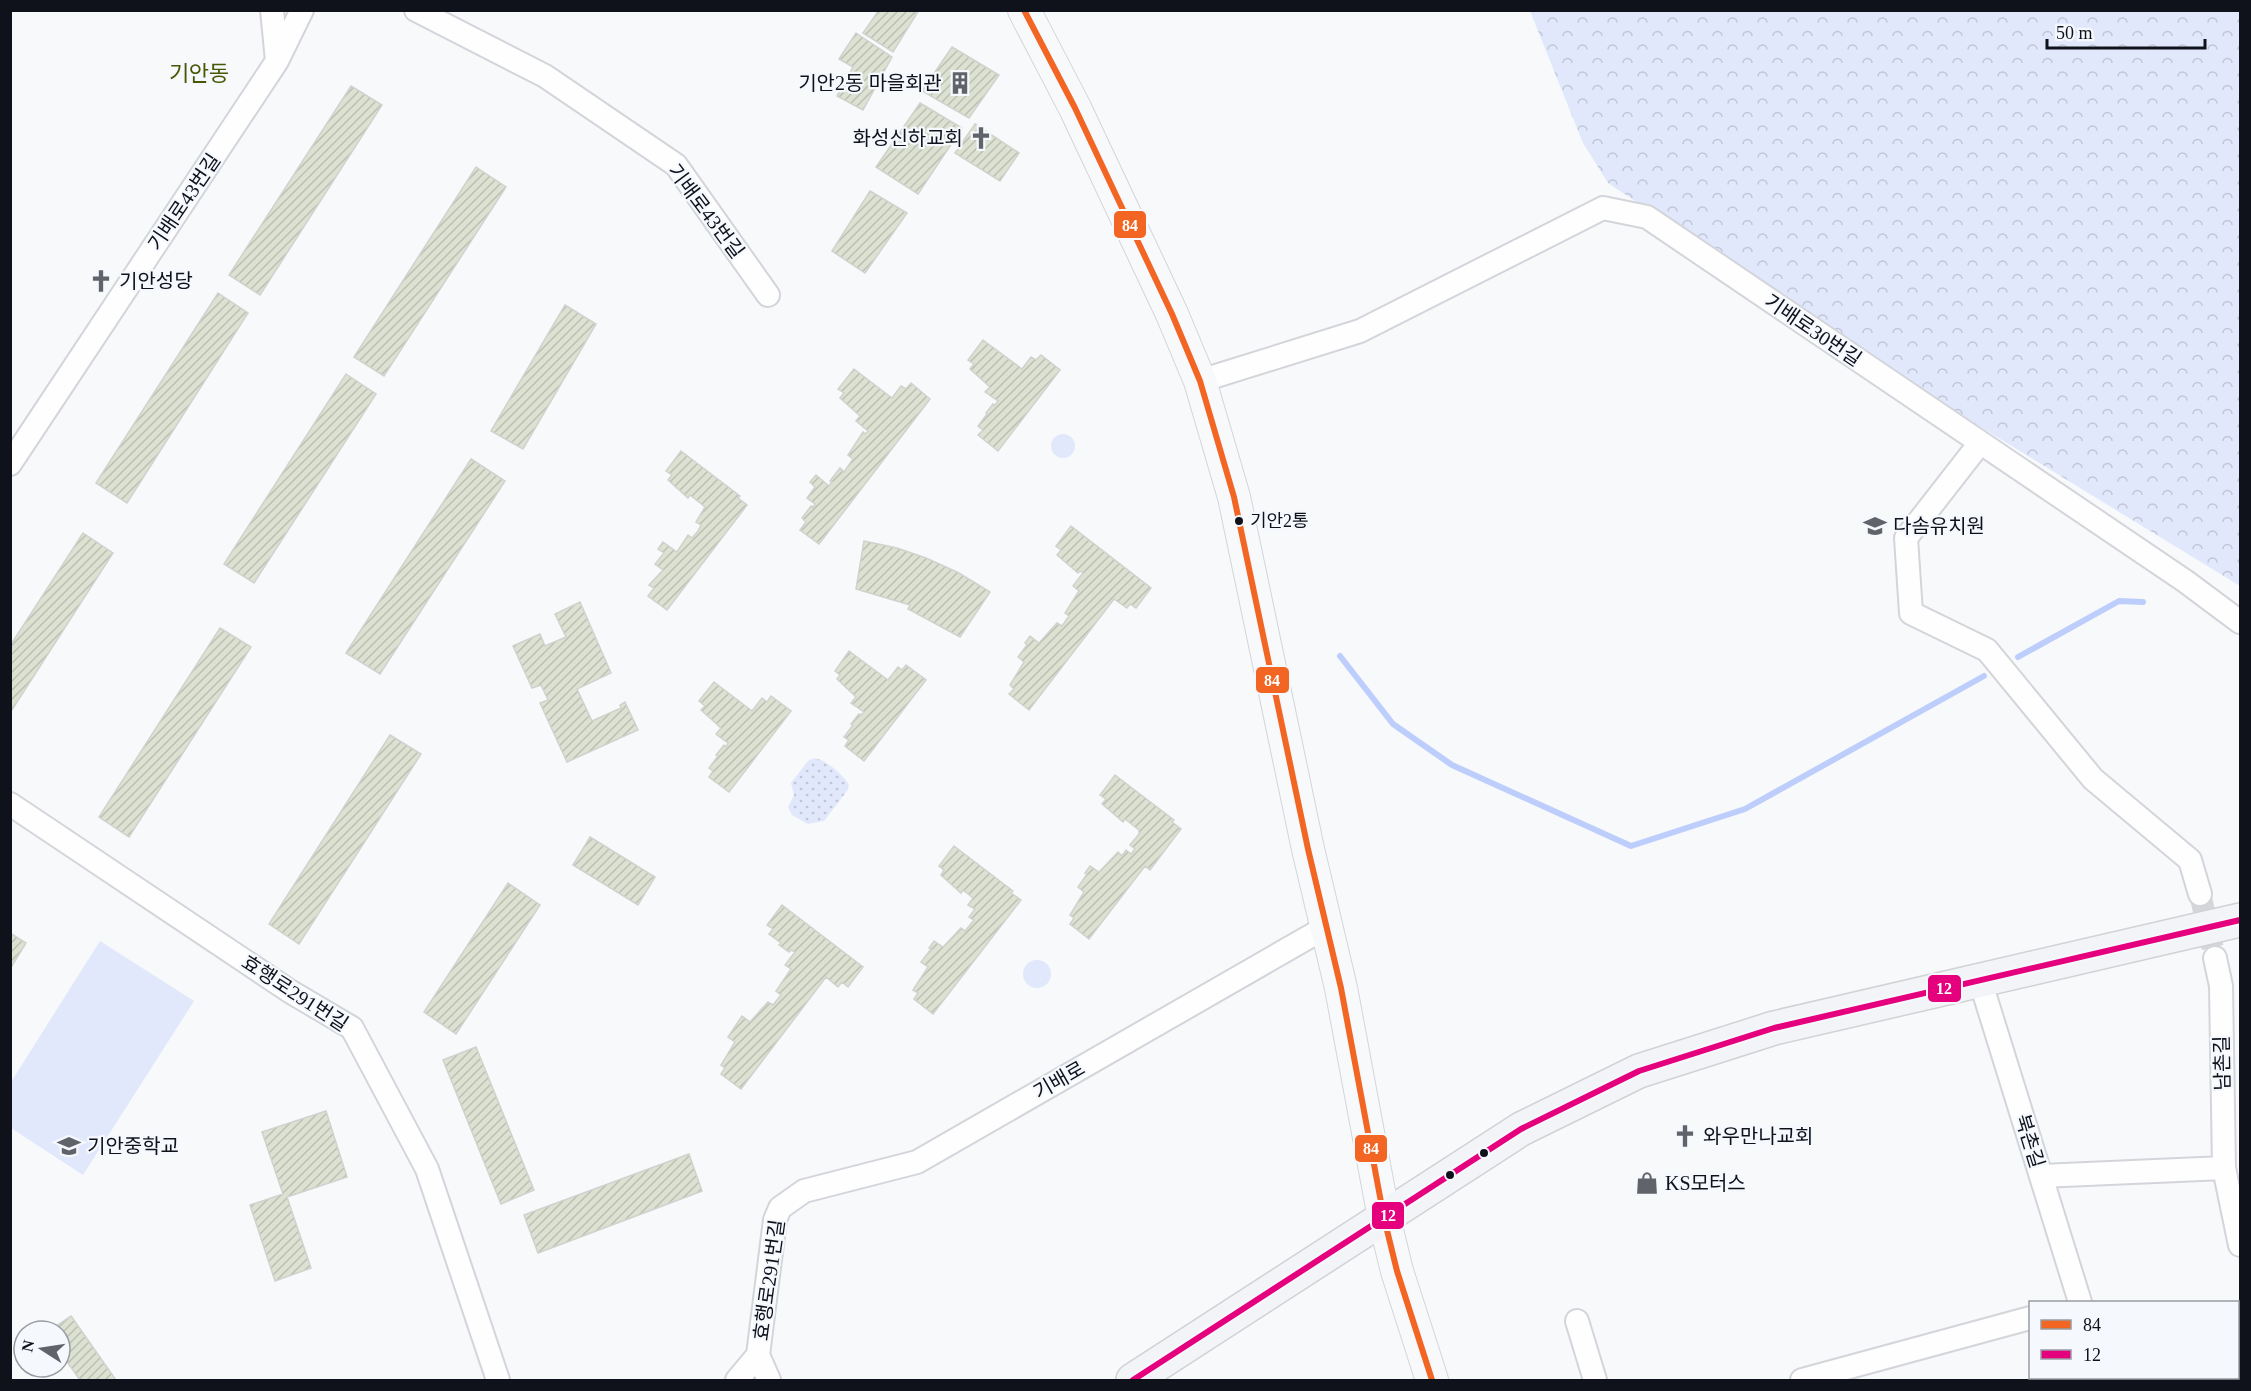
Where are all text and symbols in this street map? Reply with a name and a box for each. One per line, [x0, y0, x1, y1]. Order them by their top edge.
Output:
scale bar [2047, 12, 2204, 50]
text: 50 m [2056, 23, 2093, 43]
district label: 기안동 [169, 61, 229, 86]
building icon: 기안2동 마을회관 [947, 70, 973, 96]
place label: 기안2동 마을회관 [798, 72, 942, 94]
church icon: 화성신하교회 [968, 125, 994, 151]
place label: 화성신하교회 [853, 127, 963, 149]
street label: 기배로43번길 [144, 149, 224, 255]
street label: 기배로43번길 [664, 160, 748, 262]
line badge: 84 [1113, 210, 1147, 239]
text: 84 [1122, 217, 1138, 234]
church icon: 기안성당 [88, 268, 114, 294]
place label: 기안성당 [119, 270, 193, 292]
street label: 기배로30번길 [1760, 290, 1866, 370]
place label: 기안2통 [1250, 511, 1309, 531]
school or university icon: 다솜유치원 [1862, 513, 1888, 539]
marker: 기안2통 [1233, 515, 1245, 527]
place label: 다솜유치원 [1893, 515, 1985, 537]
line badge: 84 [1255, 666, 1290, 694]
text: 84 [1264, 672, 1280, 689]
street label: 효행로291번길 [238, 951, 352, 1035]
line badge: 12 [1927, 974, 1962, 1003]
text: 12 [1936, 980, 1952, 997]
street label: 남촌길 [2211, 1035, 2233, 1091]
street label: 기배로 [1030, 1057, 1088, 1103]
street label: 북촌길 [2011, 1111, 2049, 1171]
church icon: 와우만나교회 [1672, 1123, 1698, 1149]
place label: 와우만나교회 [1703, 1125, 1813, 1147]
school or university icon: 기안중학교 [56, 1133, 82, 1159]
line badge: 84 [1354, 1134, 1388, 1163]
place label: 기안중학교 [87, 1135, 179, 1157]
text: 84 [1363, 1140, 1379, 1157]
unlabelled marker [1478, 1147, 1490, 1159]
unlabelled marker [1444, 1169, 1456, 1181]
shop icon: KS모터스 [1634, 1170, 1660, 1196]
place label: KS모터스 [1665, 1172, 1746, 1194]
line badge: 12 [1371, 1201, 1405, 1230]
text: 12 [1380, 1207, 1396, 1224]
street label: 효행로291번길 [750, 1218, 788, 1342]
legend [2029, 1301, 2239, 1379]
text: 84 [2083, 1315, 2101, 1335]
north arrow [12, 1319, 72, 1379]
text: N [18, 1338, 37, 1353]
text: 12 [2083, 1345, 2101, 1365]

